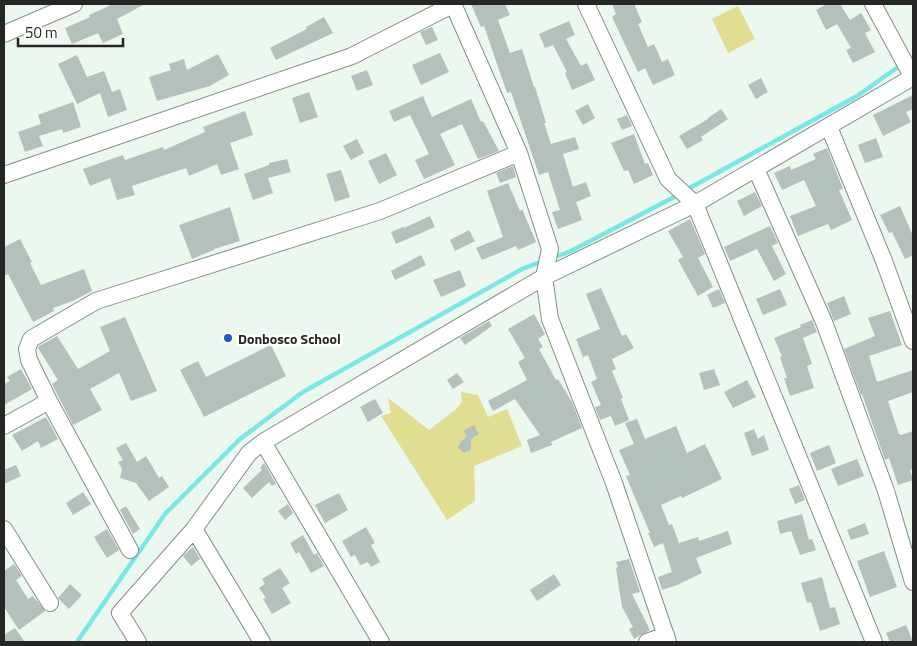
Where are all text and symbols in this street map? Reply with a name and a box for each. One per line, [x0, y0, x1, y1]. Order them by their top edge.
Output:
scale bar [18, 15, 122, 47]
text: 50 m [25, 21, 58, 44]
place label: Donbosco School [238, 328, 341, 349]
marker: Donbosco School [222, 332, 234, 344]

